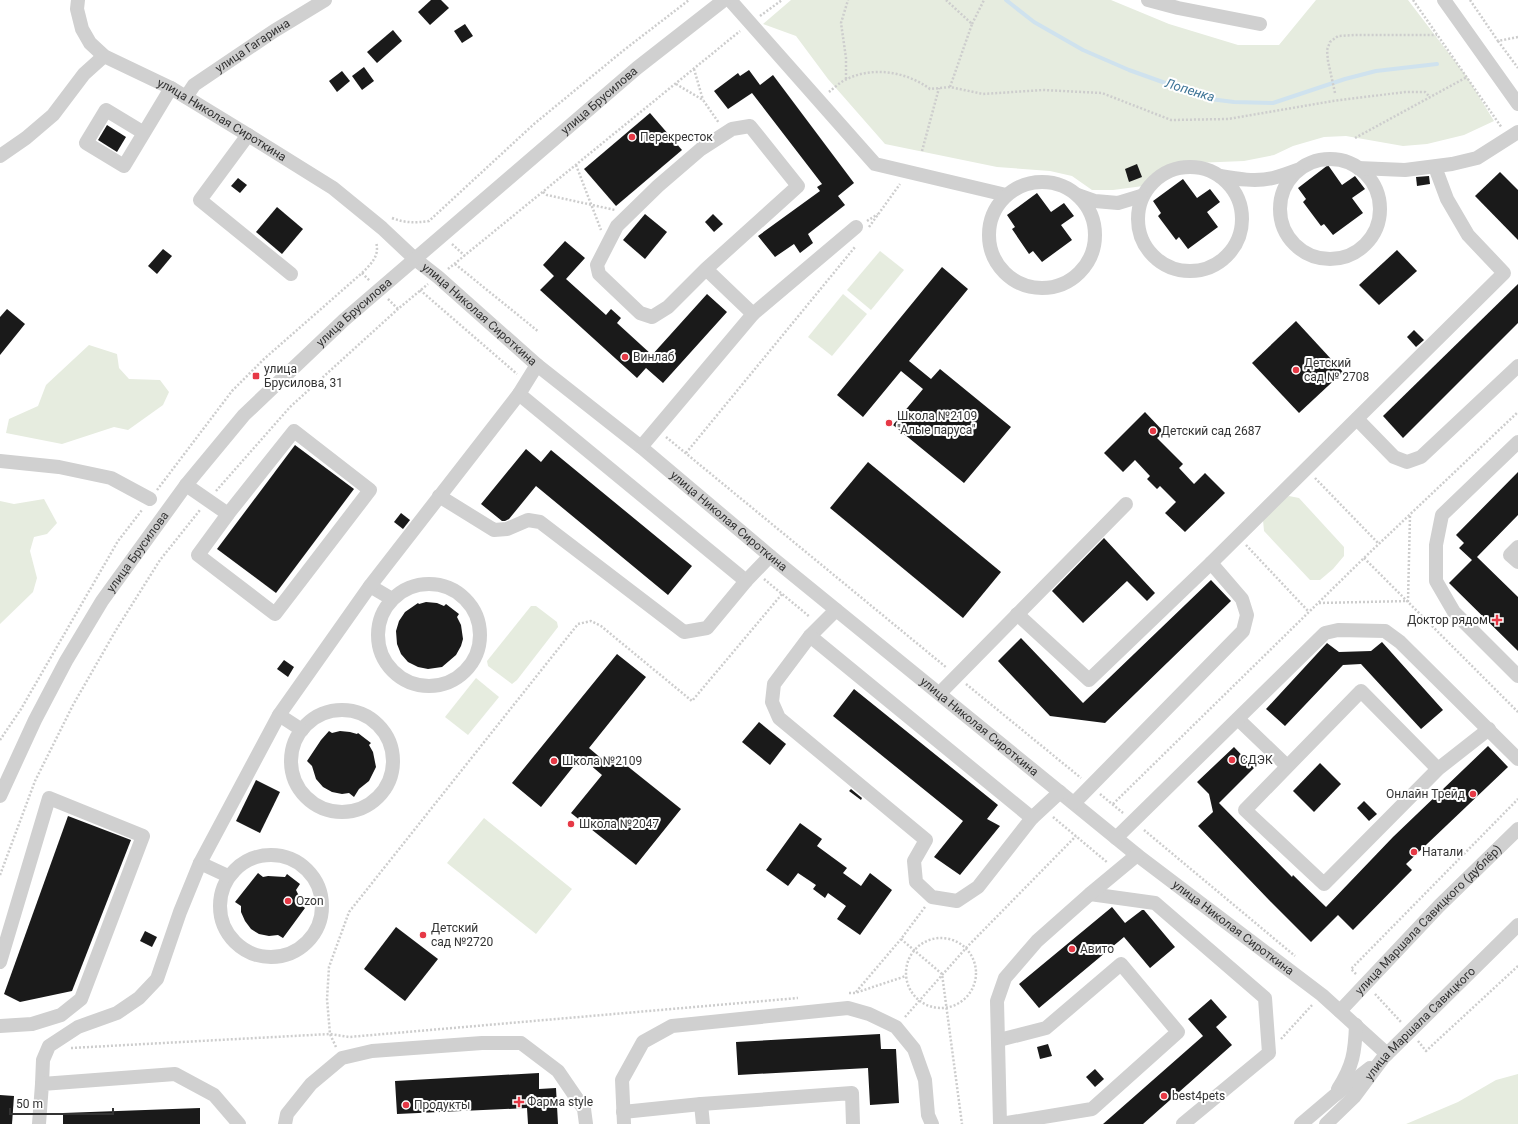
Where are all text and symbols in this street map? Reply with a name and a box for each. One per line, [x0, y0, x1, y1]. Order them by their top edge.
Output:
street label: улица Гагарина [213, 16, 292, 76]
street label: улица Брусилова [558, 64, 640, 137]
street label: улица Николая Сироткина [155, 75, 289, 164]
water label: Лопенка [1162, 75, 1217, 105]
place label: Перекресток [640, 130, 713, 144]
marker: Перекресток [627, 132, 637, 142]
street label: улица Николая Сироткина [419, 260, 540, 369]
street label: улица Брусилова [313, 275, 395, 350]
place label: Винлаб [633, 350, 675, 364]
marker: Винлаб [620, 352, 630, 362]
place label: Детский сад № 2708 [1304, 356, 1370, 384]
place label: улица Брусилова, 31 [264, 362, 343, 390]
marker: Детский сад № 2708 [1291, 365, 1301, 375]
marker: улица Брусилова, 31 [251, 371, 261, 381]
place label: Школа №2109 "Алые паруса" [897, 409, 977, 437]
marker: Школа №2109 "Алые паруса" [884, 418, 894, 428]
place label: Детский сад 2687 [1161, 424, 1261, 438]
marker: Детский сад 2687 [1148, 426, 1158, 436]
street label: улица Николая Сироткина [667, 468, 790, 574]
street label: улица Брусилова [104, 509, 171, 595]
place label: Доктор рядом [1407, 613, 1488, 627]
marker: Доктор рядом [1491, 614, 1503, 626]
street label: улица Николая Сироткина [917, 674, 1041, 779]
place label: СДЭК [1240, 753, 1273, 767]
place label: Школа №2109 [562, 754, 642, 768]
marker: СДЭК [1227, 755, 1237, 765]
marker: Школа №2109 [549, 756, 559, 766]
place label: Онлайн Трейд [1386, 787, 1465, 801]
marker: Онлайн Трейд [1468, 789, 1478, 799]
place label: Школа №2047 [579, 817, 659, 831]
marker: Школа №2047 [566, 819, 576, 829]
street label: улица Маршала Савицкого (дублёр) [1352, 842, 1504, 997]
place label: Натали [1422, 845, 1463, 859]
marker: Натали [1409, 847, 1419, 857]
street label: улица Николая Сироткина [1170, 877, 1297, 978]
place label: Ozon [296, 894, 324, 908]
marker: Ozon [283, 896, 293, 906]
place label: Детский сад №2720 [431, 921, 494, 949]
marker: Детский сад №2720 [418, 930, 428, 940]
place label: Авито [1080, 942, 1114, 956]
marker: Авито [1067, 944, 1077, 954]
street label: улица Маршала Савицкого [1362, 964, 1478, 1083]
place label: best4pets [1172, 1089, 1225, 1103]
scale bar [10, 1090, 113, 1116]
marker: best4pets [1159, 1091, 1169, 1101]
place label: Фарма style [527, 1095, 593, 1109]
text: 50 m [16, 1097, 43, 1111]
marker: Фарма style [514, 1097, 524, 1107]
place label: Продукты [414, 1098, 470, 1112]
marker: Продукты [401, 1100, 411, 1110]

